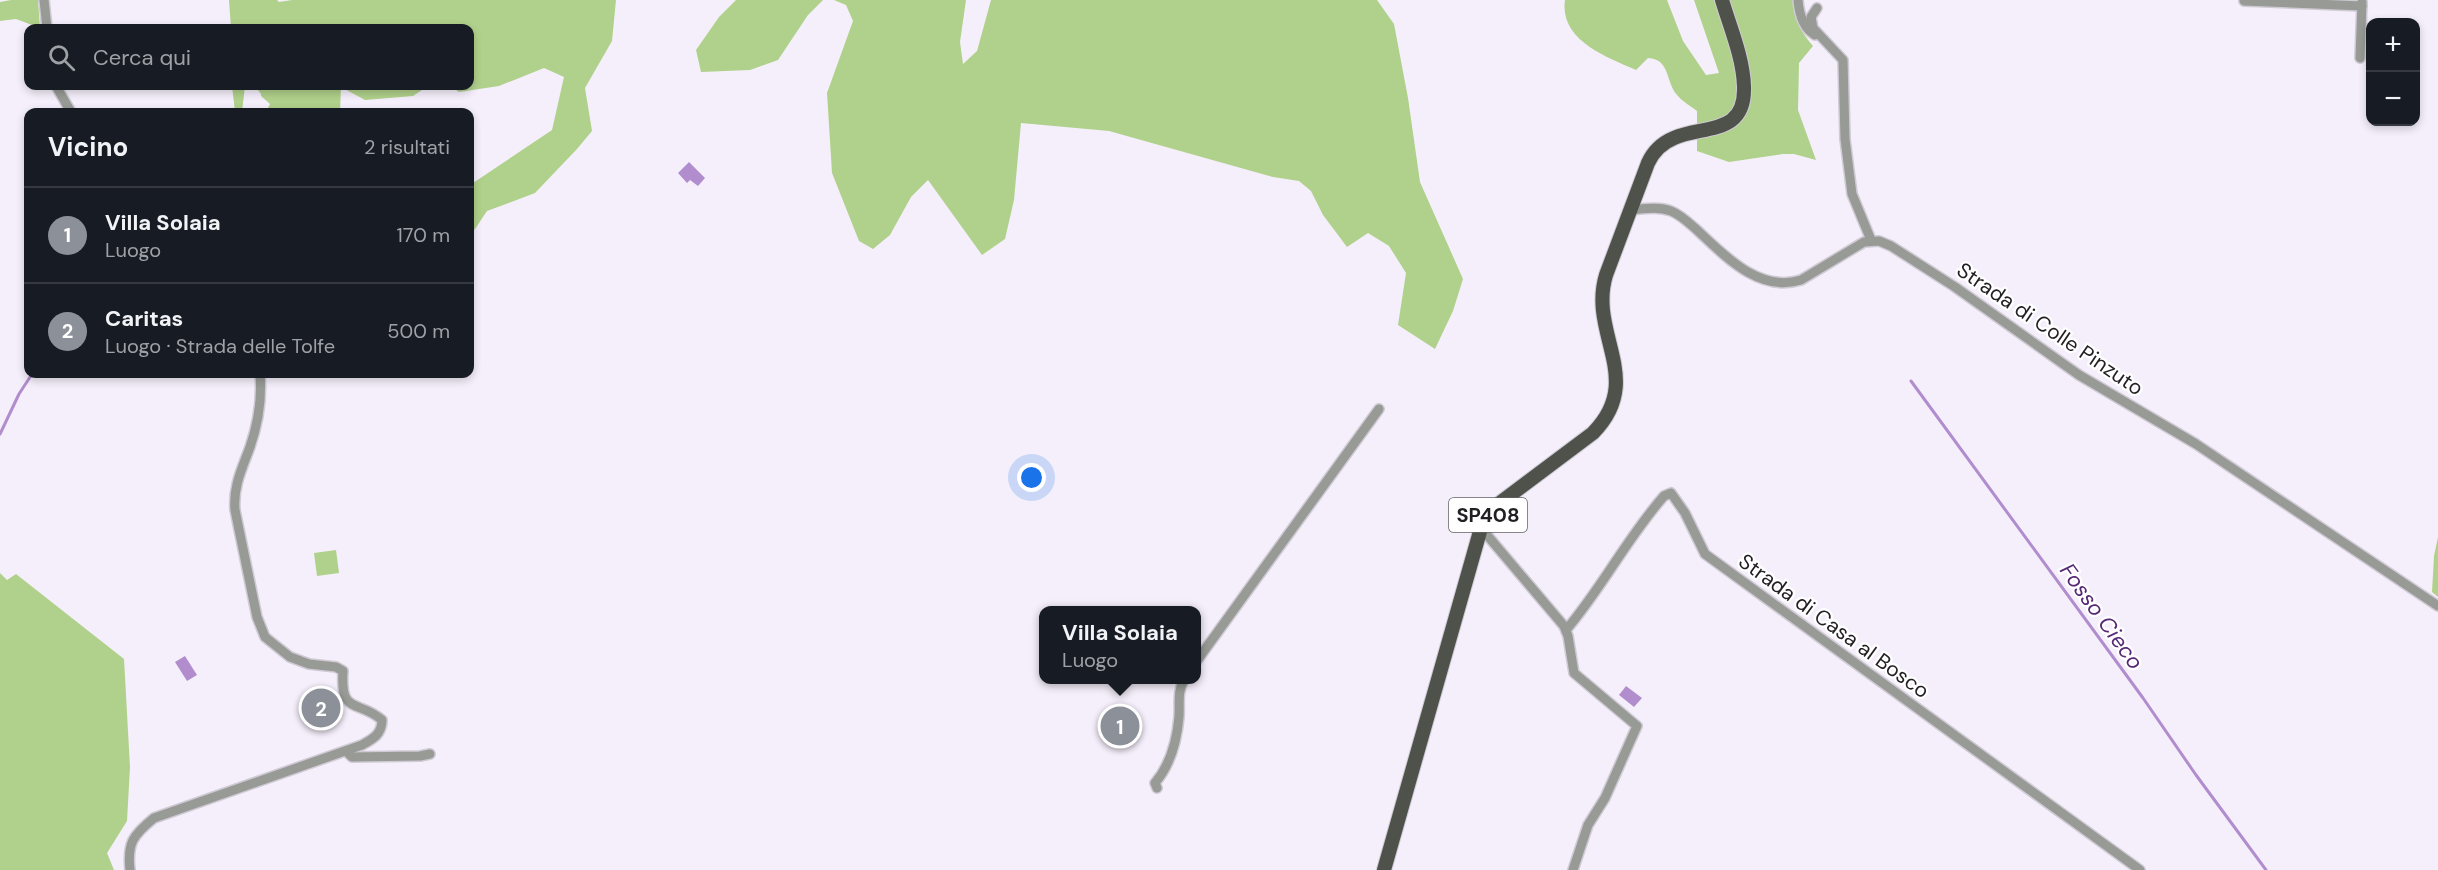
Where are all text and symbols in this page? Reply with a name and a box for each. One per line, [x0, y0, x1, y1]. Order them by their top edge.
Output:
map controls [2366, 18, 2420, 126]
button: + [2366, 18, 2420, 72]
search box [24, 24, 474, 90]
icon: search [45, 41, 78, 74]
text: Cerca qui [93, 43, 191, 72]
button: − [2366, 72, 2420, 126]
text: Vicino [48, 130, 128, 164]
text: 2 risultati [364, 134, 450, 160]
text: Villa Solaia [105, 208, 221, 237]
text: 1 [64, 222, 71, 248]
text: 170 m [397, 222, 450, 248]
text: Luogo [105, 237, 161, 263]
street label: Strada di Colle Pinzuto [1951, 256, 2149, 402]
text: Caritas [105, 304, 183, 333]
text: 2 [62, 318, 73, 344]
text: 500 m [387, 318, 450, 344]
text: Luogo · Strada delle Tolfe [105, 333, 335, 359]
your location [1017, 463, 1046, 492]
road number: SP408 [1449, 498, 1527, 532]
street label: Strada di Casa al Bosco [1733, 547, 1935, 705]
water label: Fosso Cieco [2053, 557, 2150, 675]
popup [1039, 606, 1201, 684]
text: Villa Solaia [1062, 618, 1178, 647]
text: Luogo [1062, 647, 1118, 673]
pin: 2 [302, 686, 340, 730]
pin: 1 [1100, 704, 1140, 748]

